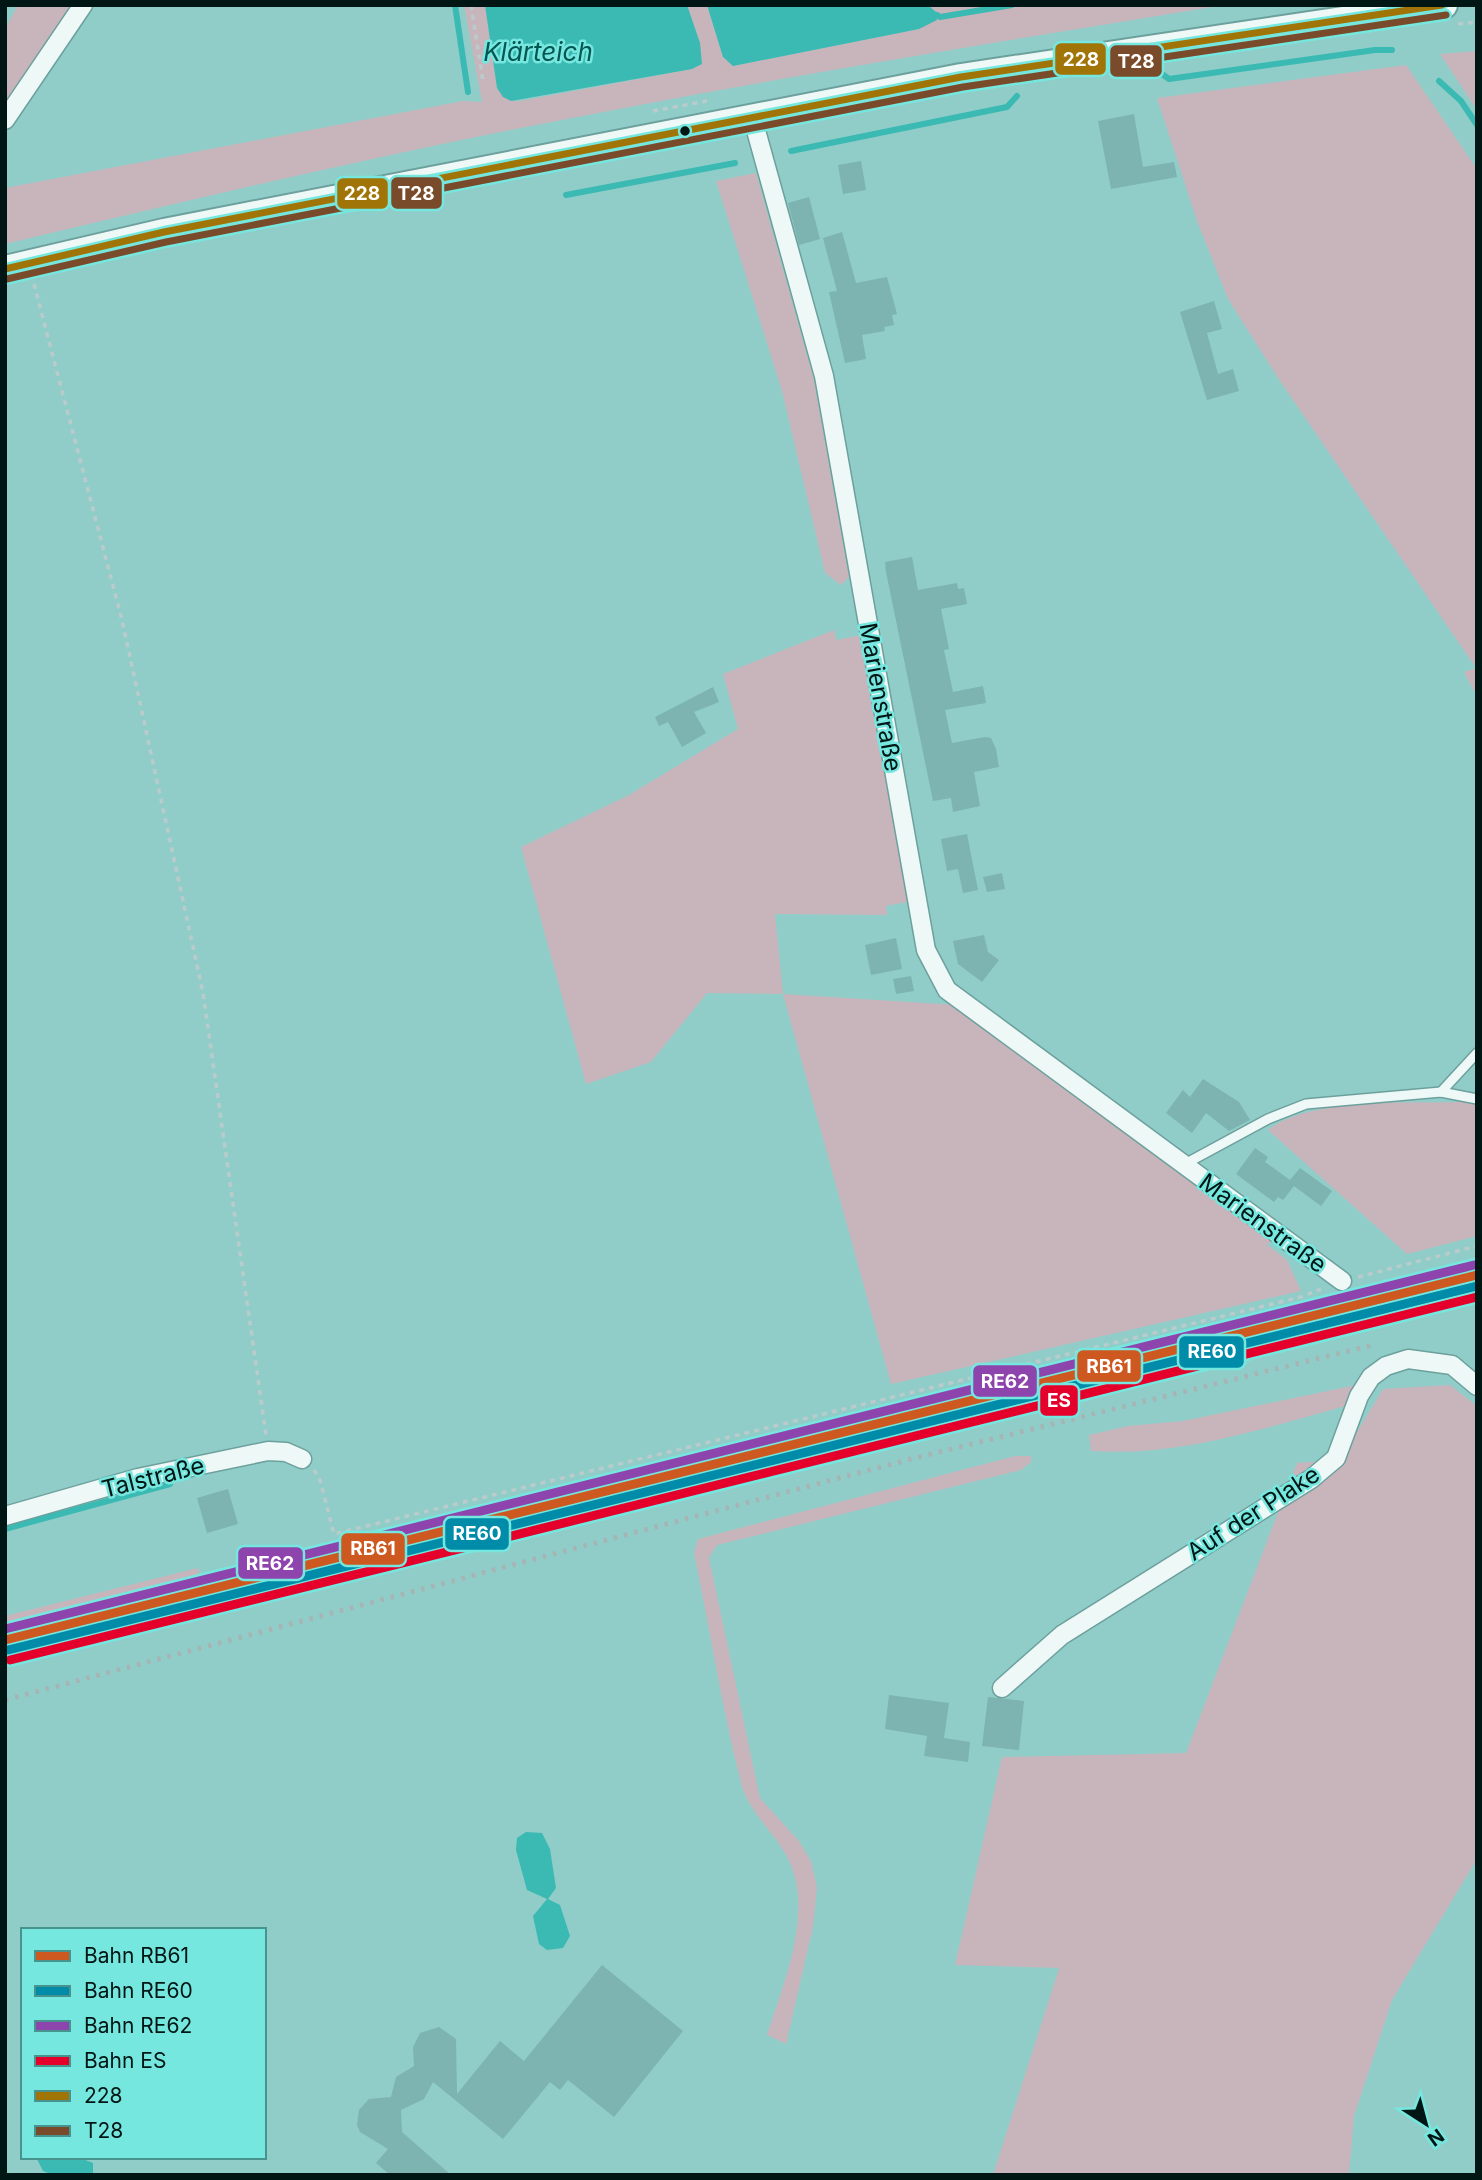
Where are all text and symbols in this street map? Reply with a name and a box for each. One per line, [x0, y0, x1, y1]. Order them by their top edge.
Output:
water label: Klärteich [483, 36, 593, 67]
line badge: 228 [1054, 42, 1107, 76]
line badge: T28 [1109, 44, 1163, 78]
text: 228 [1063, 48, 1099, 71]
text: T28 [1117, 50, 1155, 73]
unlabelled marker [678, 124, 692, 138]
line badge: T28 [390, 176, 443, 210]
line badge: 228 [336, 177, 389, 210]
text: 228 [344, 182, 380, 205]
text: T28 [397, 182, 435, 205]
street label: Marienstraße [854, 620, 908, 774]
street label: Marienstraße [1194, 1167, 1332, 1279]
line badge: RE60 [1178, 1335, 1245, 1369]
text: RE60 [1187, 1340, 1237, 1363]
line badge: RB61 [1076, 1349, 1142, 1383]
text: RB61 [1086, 1355, 1132, 1378]
line badge: RE62 [972, 1364, 1038, 1398]
text: RE62 [981, 1370, 1029, 1393]
line badge: ES [1039, 1384, 1079, 1417]
text: ES [1047, 1389, 1071, 1412]
street label: Talstraße [99, 1450, 207, 1504]
street label: Auf der Plake [1181, 1459, 1325, 1567]
line badge: RE60 [444, 1517, 510, 1551]
text: RE60 [452, 1522, 502, 1545]
line badge: RB61 [340, 1532, 406, 1566]
text: RB61 [350, 1537, 396, 1560]
line badge: RE62 [237, 1546, 304, 1580]
text: RE62 [246, 1552, 294, 1575]
legend [21, 1928, 266, 2159]
text: Bahn RB61 [84, 1943, 189, 1968]
text: Bahn RE60 [84, 1978, 193, 2003]
text: Bahn RE62 [84, 2013, 192, 2038]
text: Bahn ES [84, 2048, 166, 2073]
text: 228 [84, 2083, 123, 2108]
north arrow [1391, 2089, 1461, 2159]
text: T28 [84, 2118, 123, 2143]
text: N [1423, 2124, 1448, 2151]

